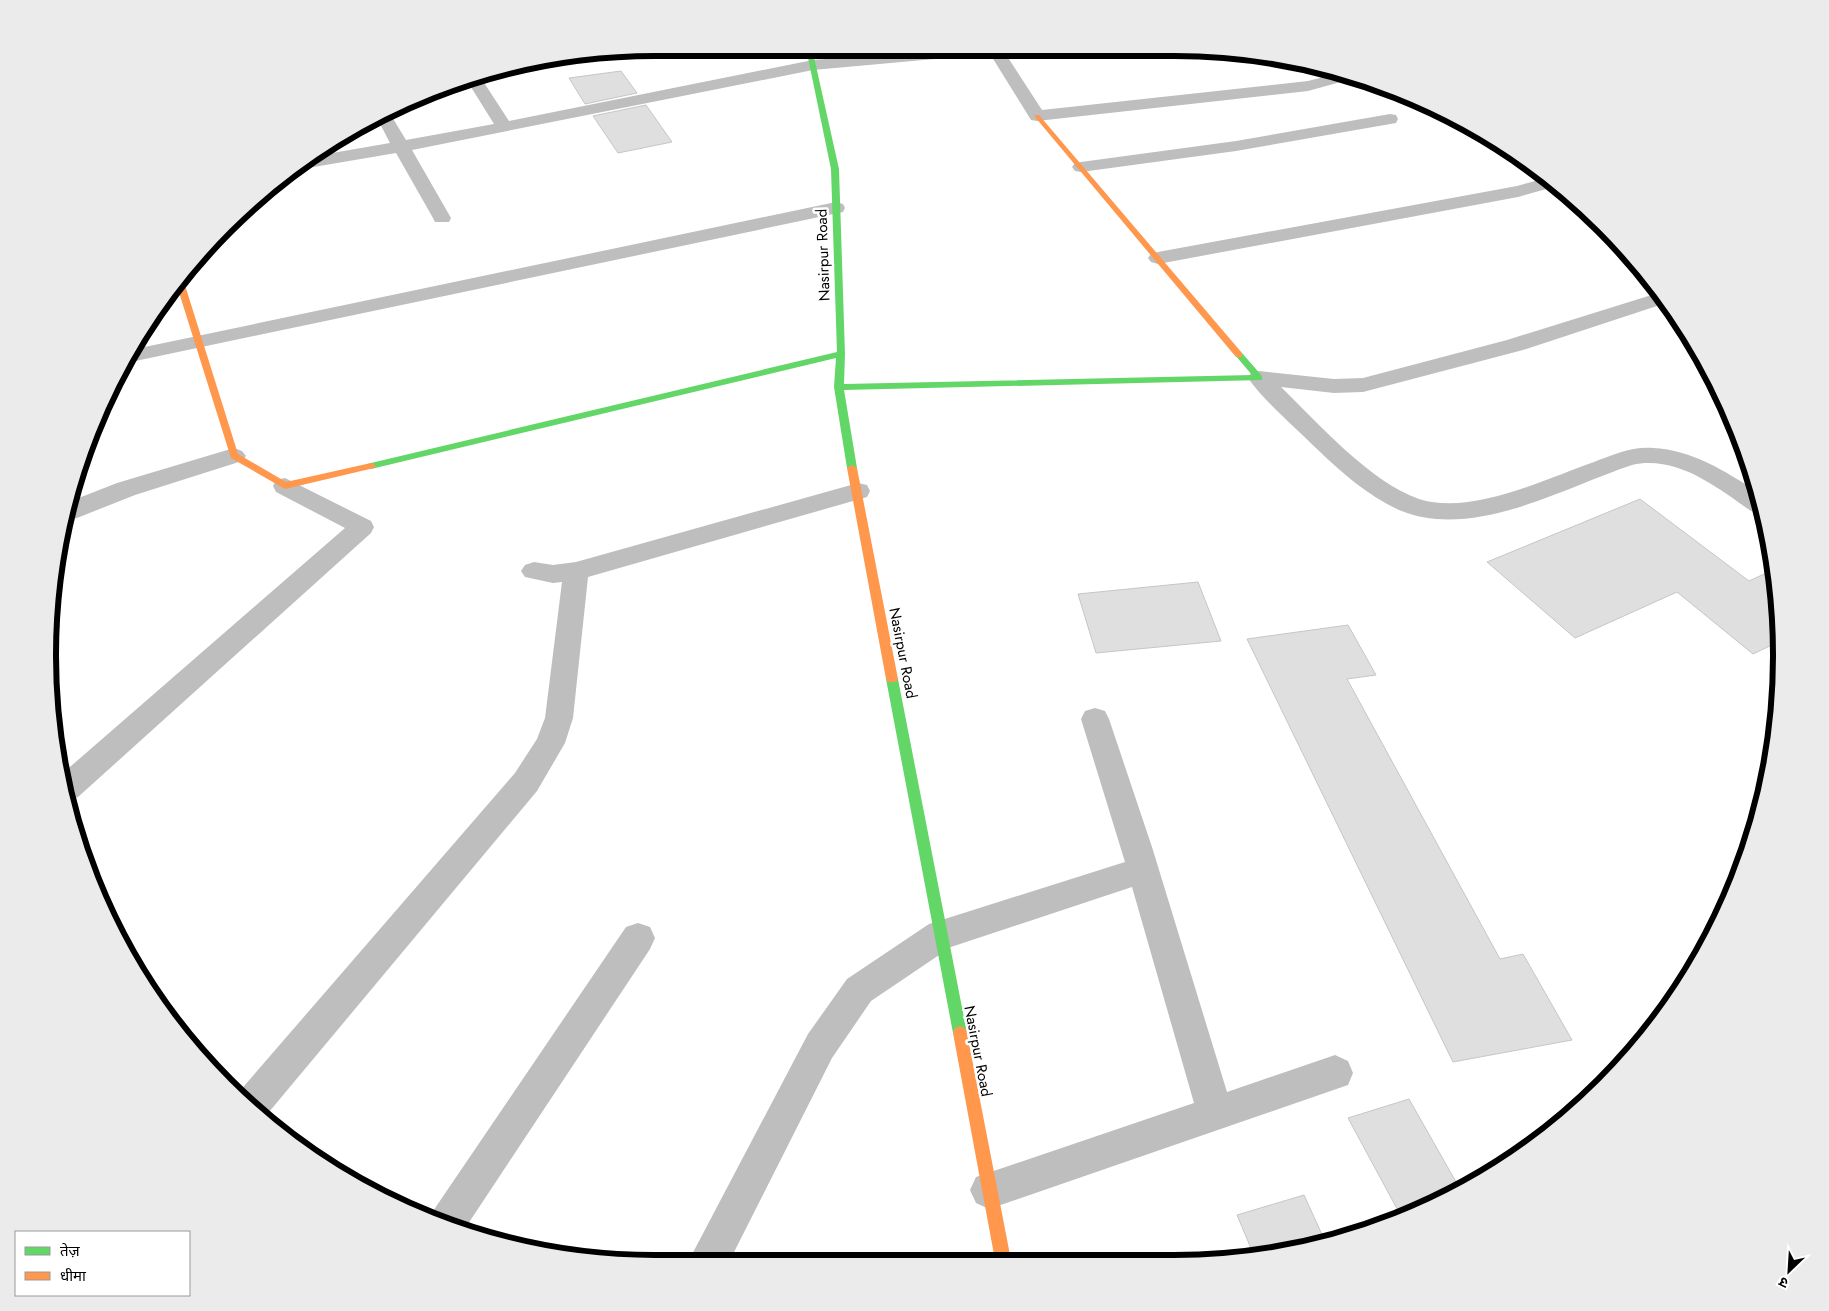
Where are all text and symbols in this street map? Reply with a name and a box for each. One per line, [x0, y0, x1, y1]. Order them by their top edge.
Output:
street label: Nasirpur Road [810, 208, 836, 302]
street label: Nasirpur Road [883, 606, 923, 700]
street label: Nasirpur Road [958, 1004, 998, 1098]
legend [15, 1231, 190, 1296]
text: तेज़ [60, 1240, 81, 1262]
north arrow [1764, 1246, 1814, 1296]
text: धीमा [60, 1265, 87, 1287]
text: उ [1775, 1272, 1791, 1294]

